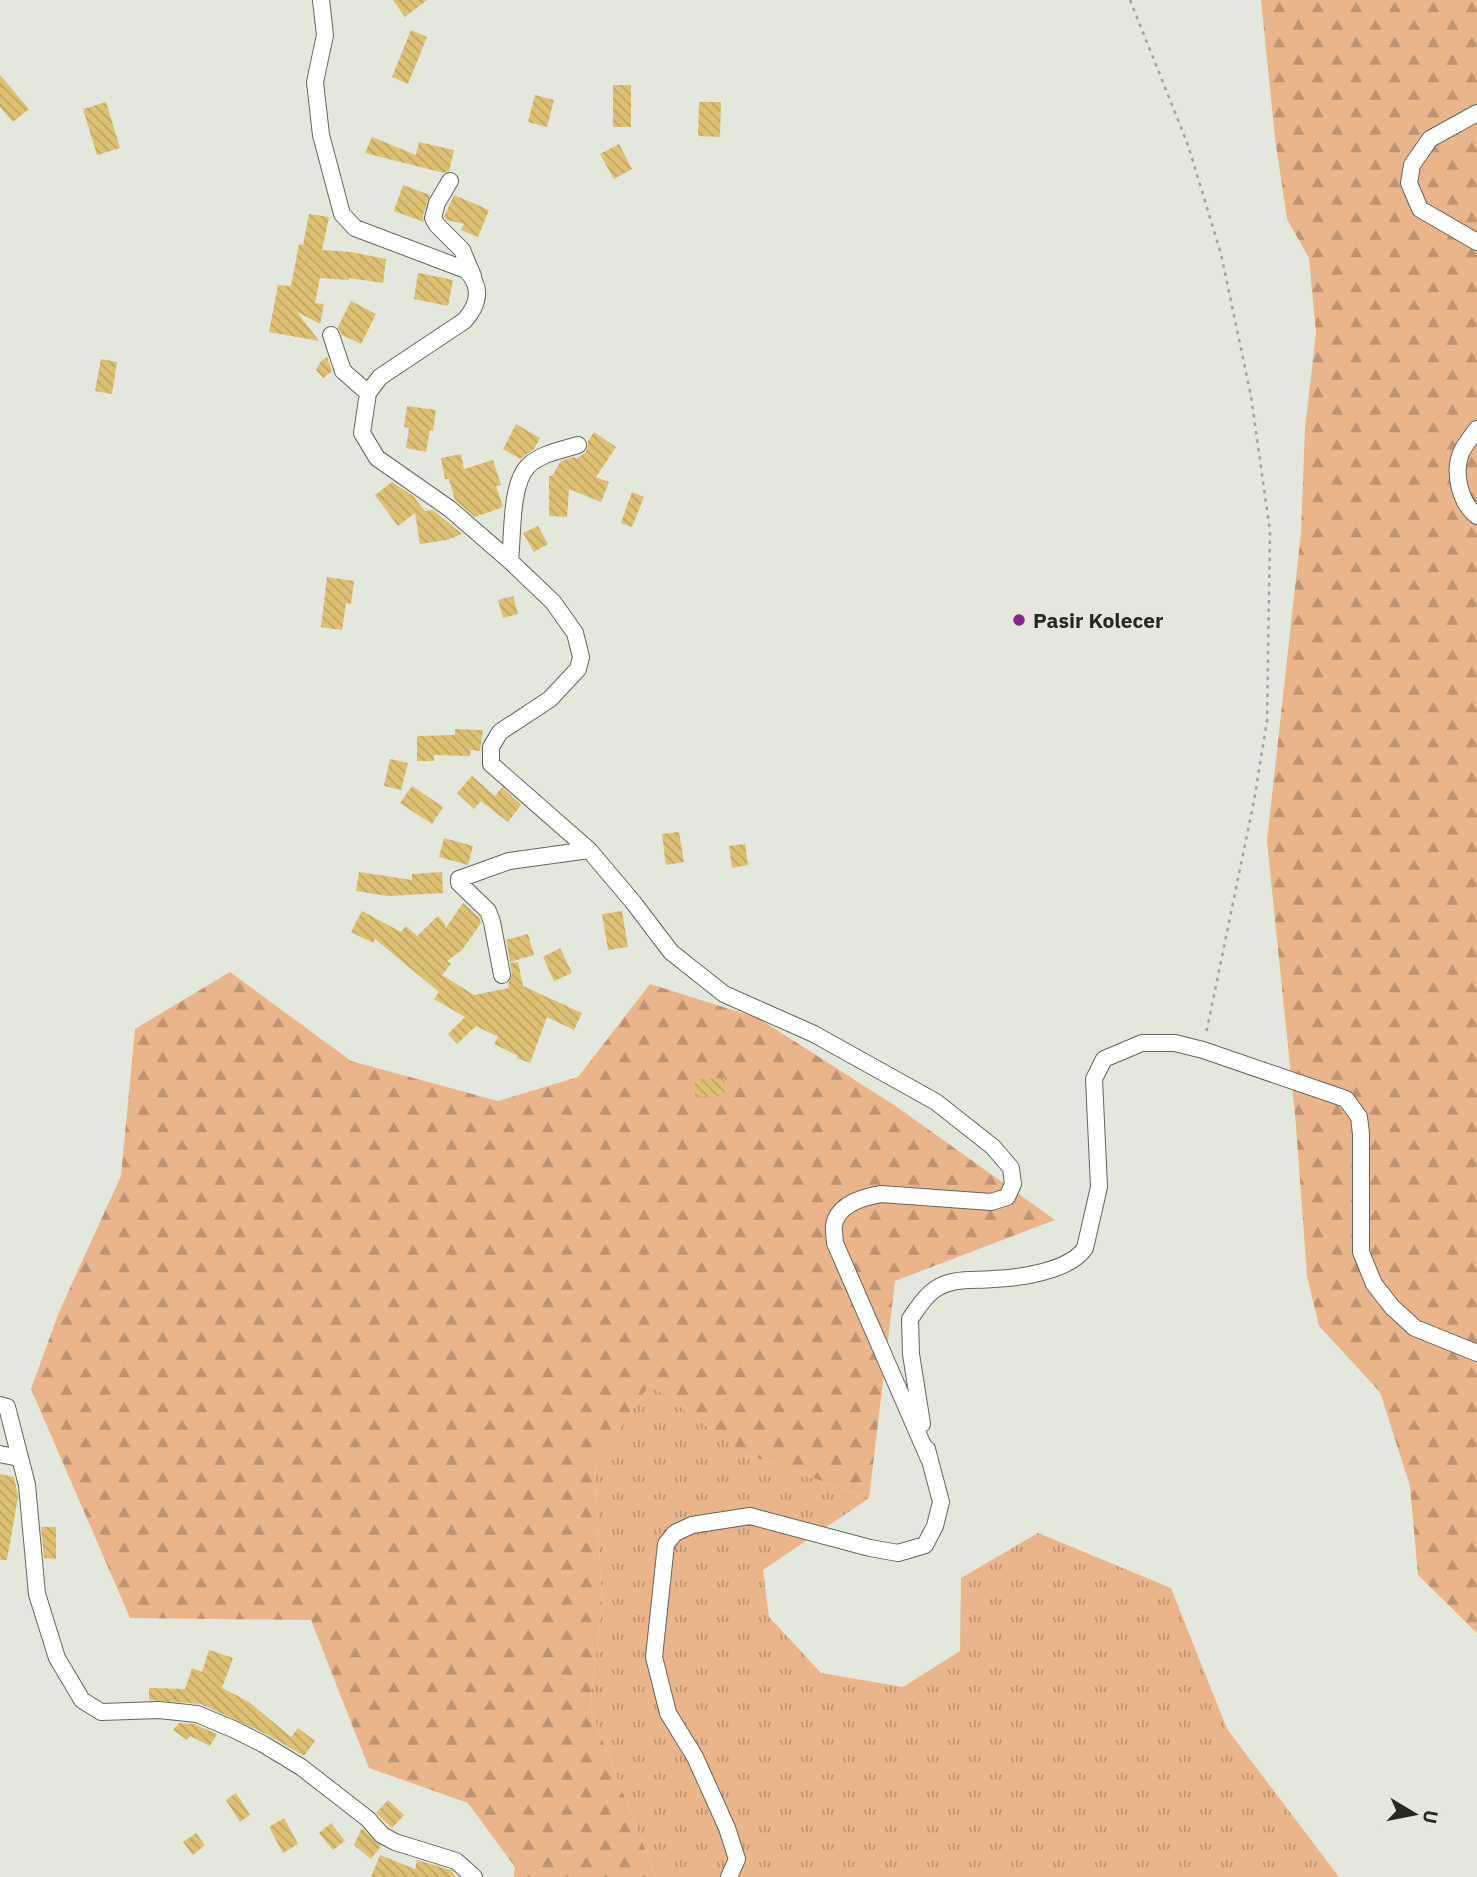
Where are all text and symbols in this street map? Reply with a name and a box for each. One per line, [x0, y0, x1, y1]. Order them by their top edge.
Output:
place label: Pasir Kolecer [1033, 606, 1164, 634]
marker: Pasir Kolecer [1011, 612, 1027, 628]
north arrow [1379, 1779, 1449, 1849]
text: U [1418, 1808, 1444, 1826]

